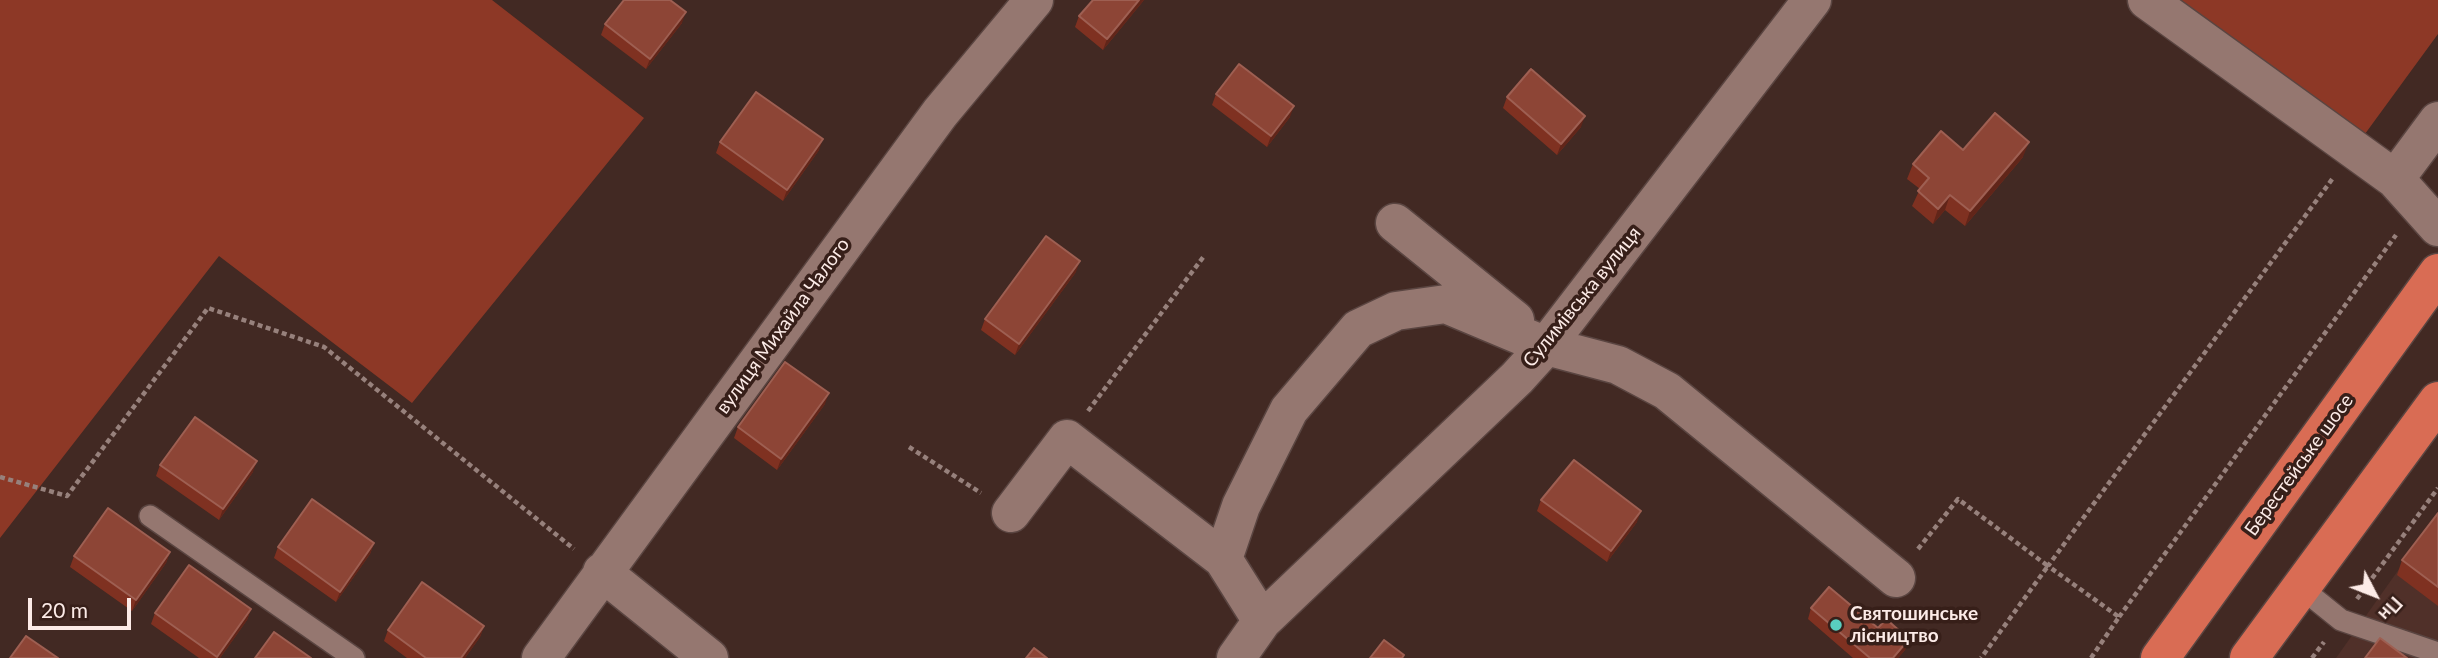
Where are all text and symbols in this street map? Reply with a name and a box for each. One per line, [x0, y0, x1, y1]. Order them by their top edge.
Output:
street label: Сулимівська вулиця [1518, 222, 1646, 372]
street label: вулиця Михайла Чалого [712, 234, 854, 418]
street label: Берестейське шосе [2240, 390, 2358, 540]
north arrow [2340, 560, 2410, 630]
scale bar [32, 584, 135, 628]
text: Пн [2374, 592, 2408, 626]
text: 20 m [41, 597, 88, 622]
place label: Святошинське лісництво [1850, 603, 1978, 647]
marker: Святошинське лісництво [1828, 617, 1844, 633]

